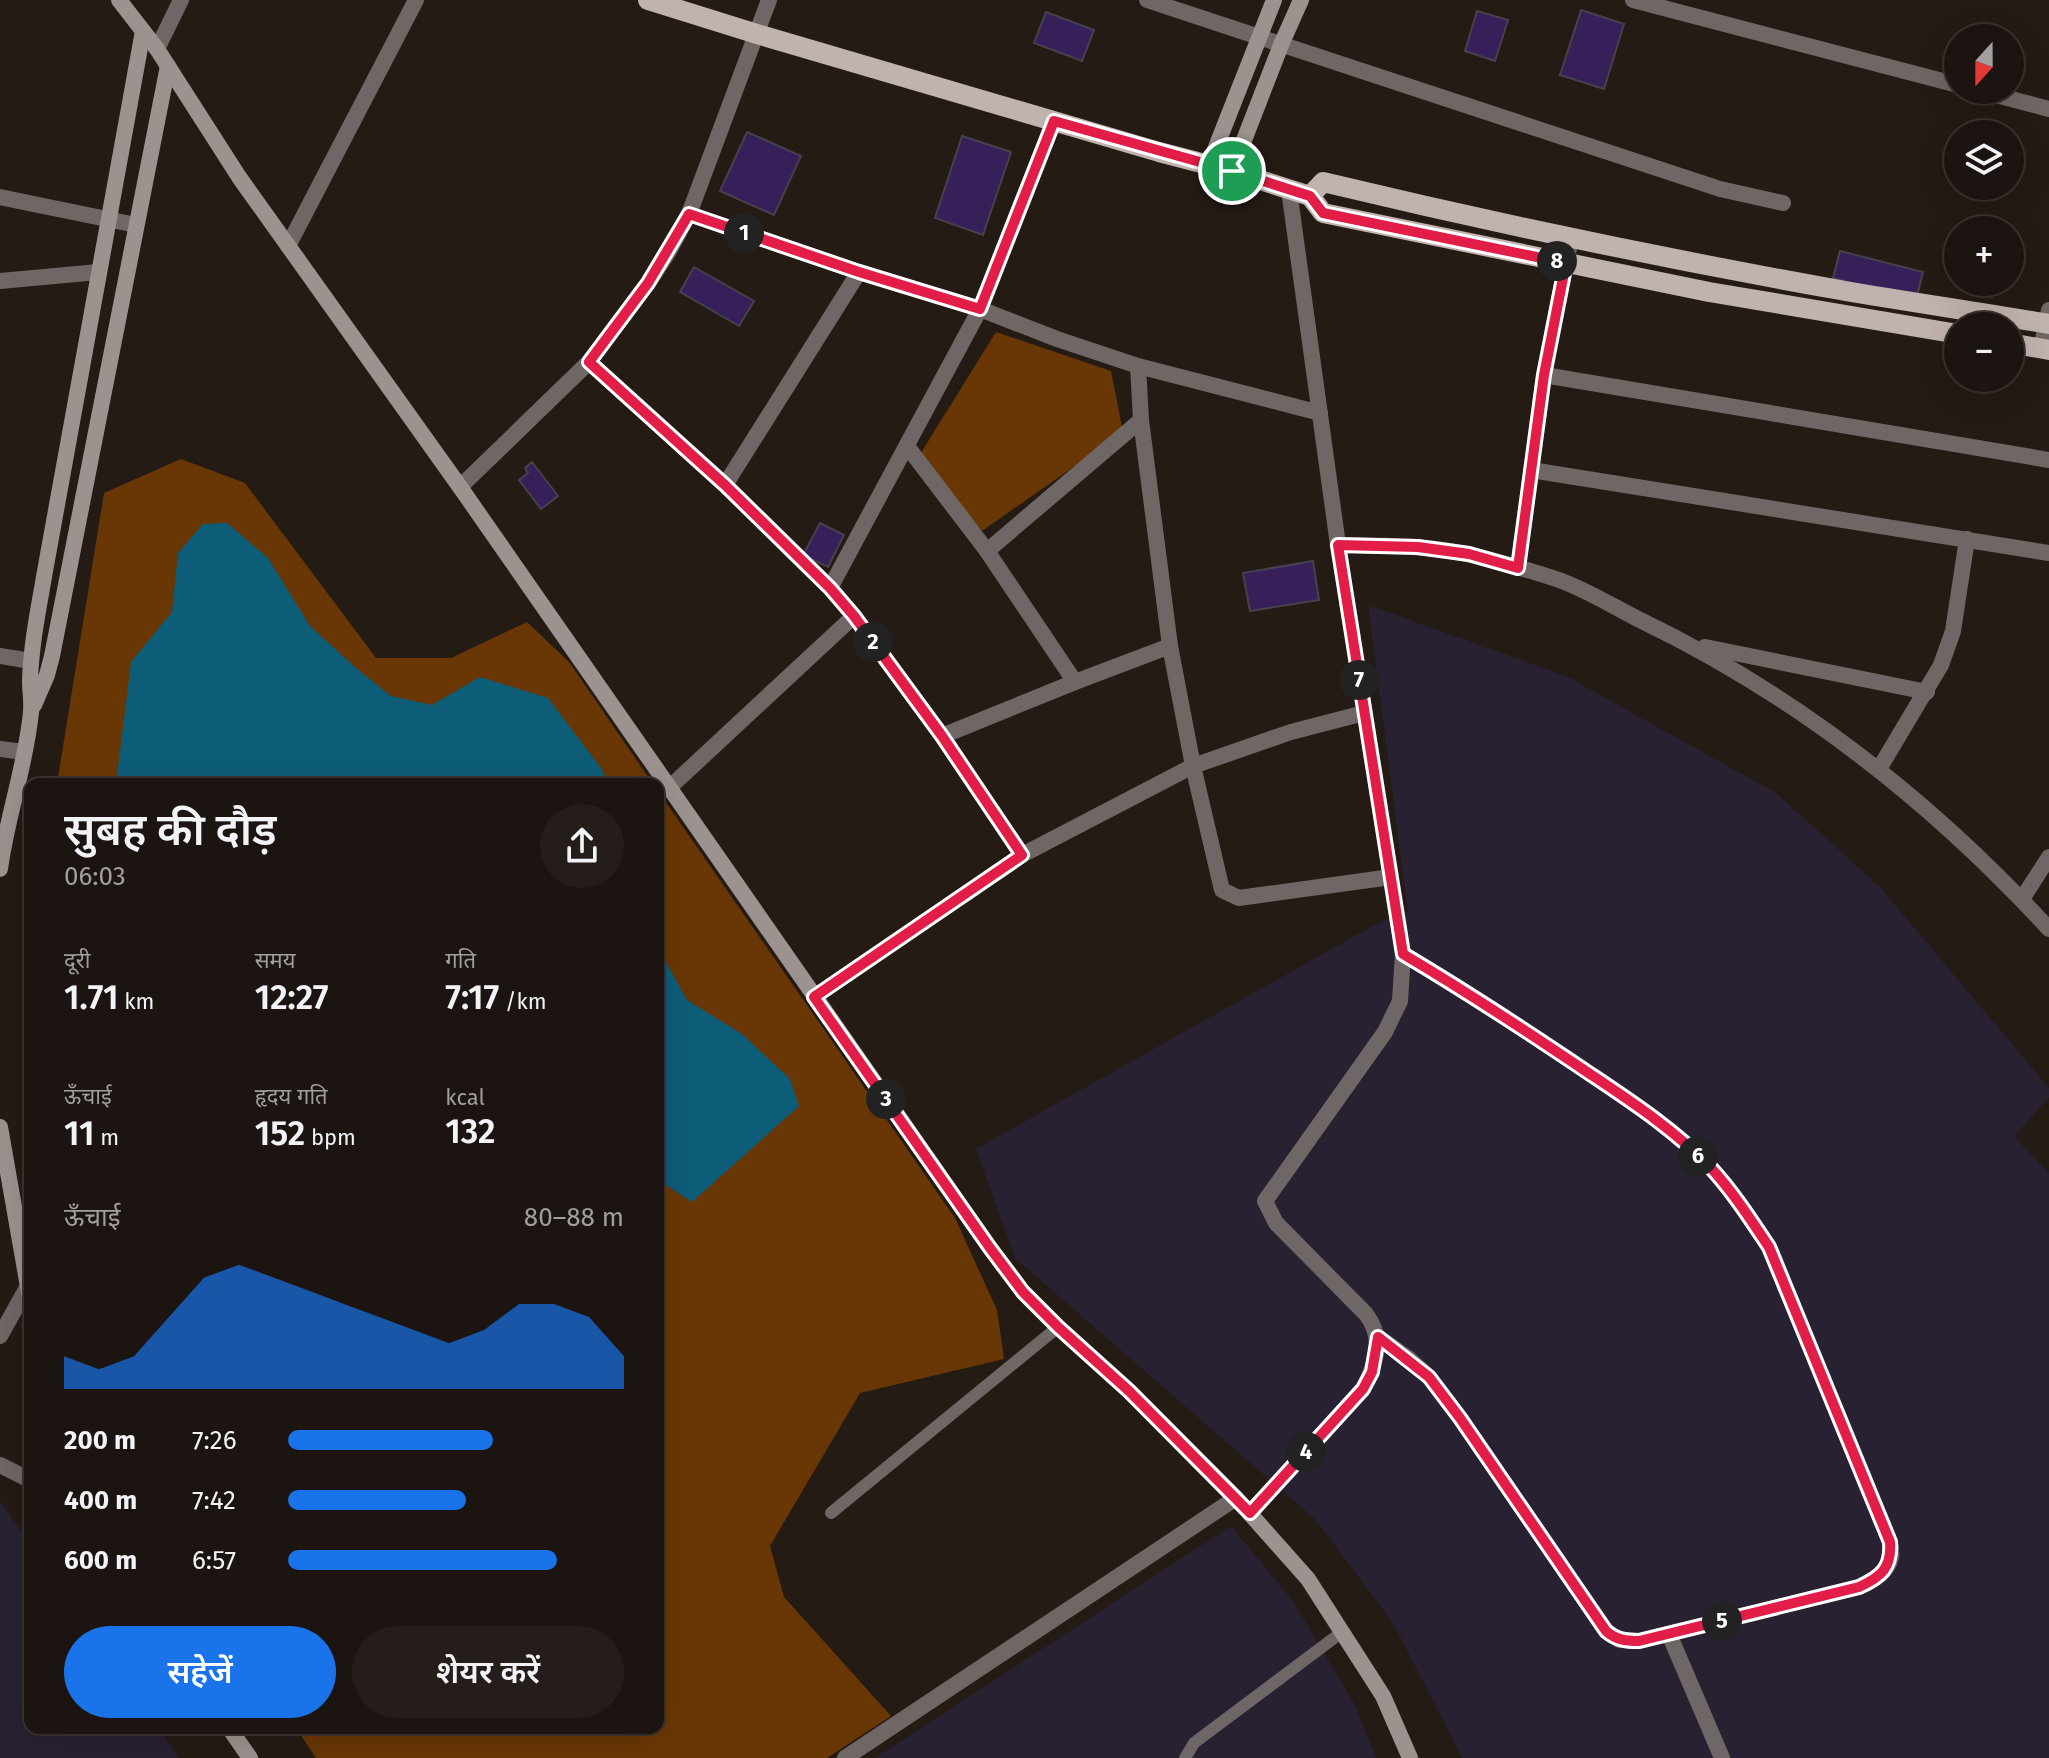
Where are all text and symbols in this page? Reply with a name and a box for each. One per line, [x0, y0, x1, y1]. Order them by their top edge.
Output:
north arrow [1944, 24, 2024, 104]
map controls [1944, 24, 2024, 392]
button: layers [1944, 120, 2024, 200]
pin [1198, 137, 1266, 205]
icon: arrive [1210, 149, 1254, 193]
pin: 1 [724, 213, 764, 253]
button: + [1944, 216, 2024, 296]
text: 1 [739, 219, 749, 246]
pin: 8 [1537, 241, 1577, 281]
text: 8 [1551, 247, 1563, 274]
button: − [1944, 312, 2024, 392]
pin: 2 [853, 622, 893, 662]
text: 2 [867, 628, 879, 655]
pin: 7 [1339, 660, 1379, 700]
text: 7 [1354, 666, 1364, 693]
text: सुबह की दौड़ [64, 804, 277, 857]
button: share [540, 804, 624, 888]
text: 06:03 [64, 861, 126, 892]
text: दूरी [64, 947, 90, 974]
text: समय [255, 947, 295, 974]
text: गति [445, 947, 476, 974]
text: 1.71 [64, 977, 118, 1018]
text: 12:27 [255, 977, 329, 1018]
text: 7:17 [445, 977, 499, 1018]
text: km [118, 988, 154, 1015]
text: /km [499, 988, 547, 1015]
pin: 3 [866, 1079, 906, 1119]
text: ऊँचाई [64, 1083, 112, 1110]
text: हृदय गति [255, 1083, 328, 1110]
text: kcal [445, 1084, 485, 1111]
text: 3 [880, 1085, 892, 1112]
text: 132 [445, 1111, 495, 1152]
text: 11 [64, 1113, 94, 1154]
text: 152 [255, 1113, 305, 1154]
text: m [94, 1124, 119, 1151]
text: bpm [305, 1124, 356, 1151]
pin: 6 [1678, 1136, 1718, 1176]
text: 6 [1692, 1142, 1704, 1169]
text: ऊँचाई [64, 1202, 120, 1233]
text: 80–88 m [524, 1202, 624, 1233]
text: 200 m [64, 1425, 136, 1456]
text: 7:26 [192, 1425, 237, 1456]
pin: 4 [1286, 1432, 1326, 1472]
text: 4 [1300, 1438, 1312, 1465]
text: 400 m [64, 1485, 137, 1516]
text: 7:42 [192, 1485, 236, 1516]
text: 600 m [64, 1545, 137, 1576]
text: 6:57 [192, 1545, 236, 1576]
pin: 5 [1702, 1601, 1742, 1641]
text: 5 [1716, 1607, 1728, 1634]
button: सहेजें [64, 1626, 336, 1718]
button: शेयर करें [352, 1626, 624, 1718]

